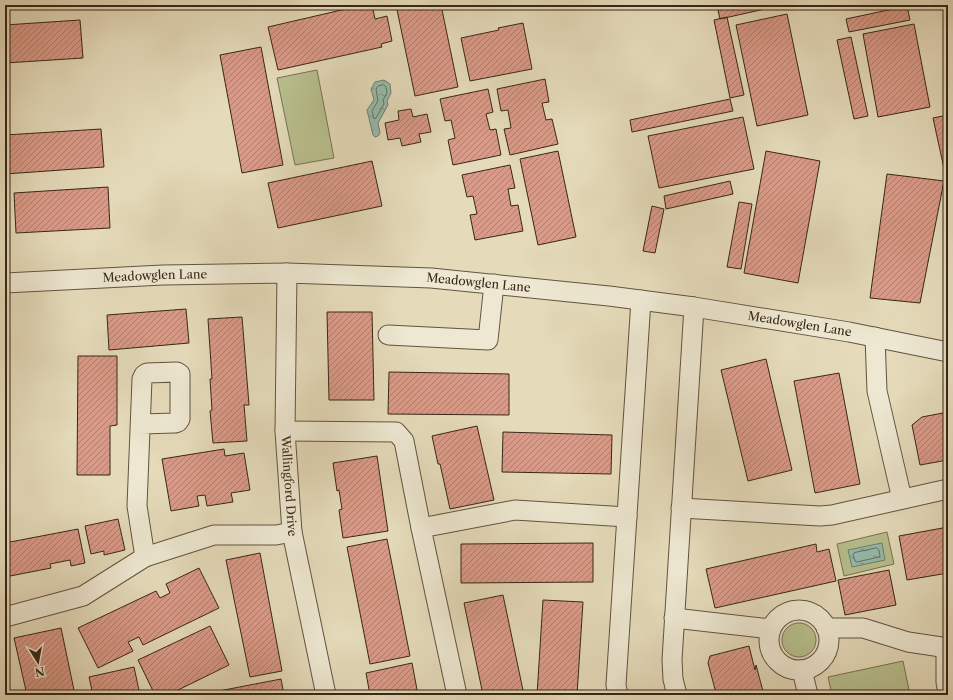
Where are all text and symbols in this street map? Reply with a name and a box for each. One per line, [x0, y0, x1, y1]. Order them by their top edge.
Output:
street label: Meadowglen Lane [102, 266, 208, 285]
street label: Meadowglen Lane [426, 270, 532, 295]
street label: Meadowglen Lane [747, 308, 853, 339]
street label: Wallingford Drive [278, 434, 301, 538]
north arrow [18, 642, 58, 682]
text: N [33, 664, 46, 680]

